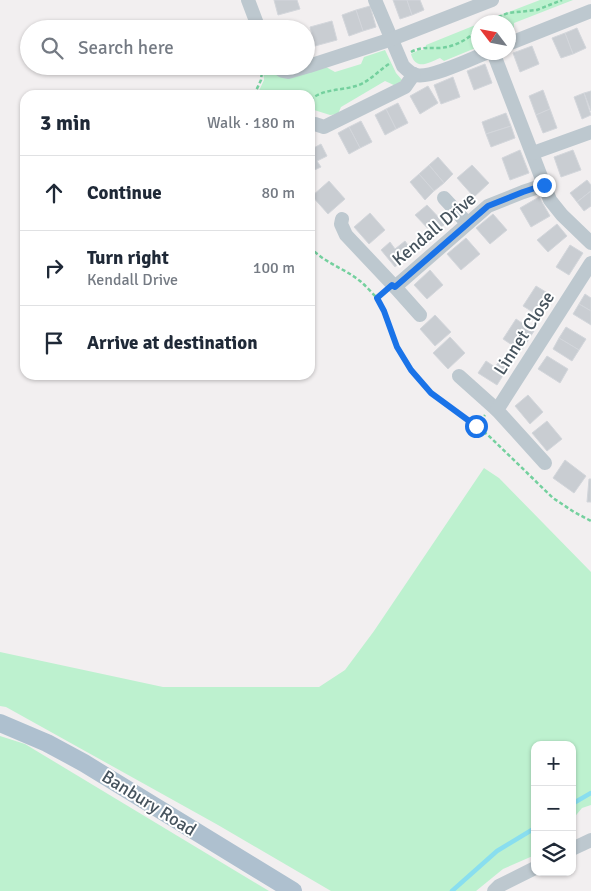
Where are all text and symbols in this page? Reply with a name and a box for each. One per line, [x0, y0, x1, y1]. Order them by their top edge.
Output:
north arrow [471, 15, 516, 60]
search box [20, 20, 315, 75]
icon: search [38, 34, 66, 62]
text: Search here [78, 36, 174, 60]
text: 3 min [40, 110, 91, 136]
text: Walk · 180 m [207, 113, 295, 133]
route end [533, 174, 556, 197]
icon: ahead [40, 179, 68, 207]
text: Continue [87, 181, 162, 205]
text: 80 m [261, 183, 295, 203]
street label: Kendall Drive [388, 188, 480, 270]
text: Turn right [87, 246, 169, 270]
icon: right [40, 254, 68, 282]
text: 100 m [253, 258, 295, 278]
text: Kendall Drive [87, 270, 178, 290]
street label: Linnet Close [489, 287, 559, 379]
icon: arrive [40, 329, 68, 357]
text: Arrive at destination [87, 331, 258, 355]
route start [465, 415, 488, 438]
map controls [531, 741, 576, 876]
button: + [531, 741, 576, 786]
street label: Banbury Road [98, 765, 200, 841]
button: − [531, 786, 576, 831]
button: layers [531, 831, 576, 876]

